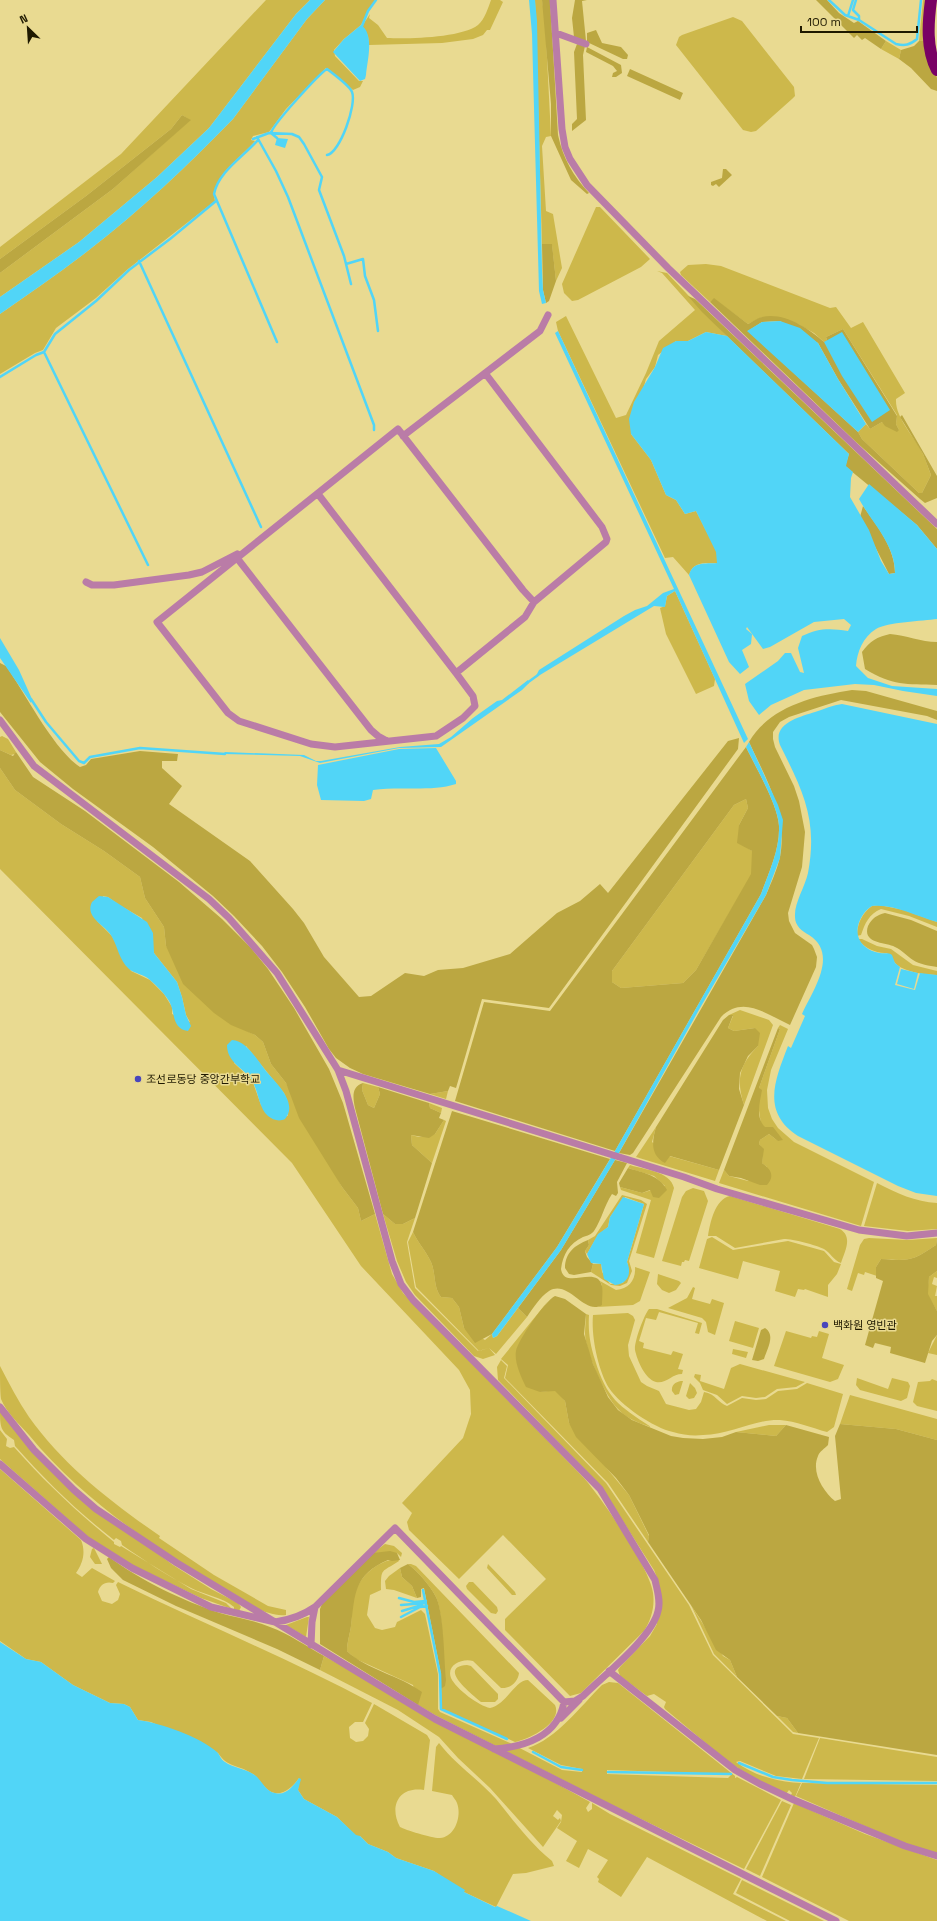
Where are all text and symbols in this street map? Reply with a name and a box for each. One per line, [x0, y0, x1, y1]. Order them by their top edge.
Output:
north arrow [8, 8, 48, 48]
scale bar [801, 8, 917, 34]
text: N [17, 11, 30, 27]
text: 100 m [807, 14, 841, 30]
place label: 조선로동당 중앙간부학교 [146, 1072, 260, 1086]
marker: 조선로동당 중앙간부학교 [133, 1074, 143, 1084]
place label: 백화원 영빈관 [833, 1318, 897, 1332]
marker: 백화원 영빈관 [820, 1320, 830, 1330]

